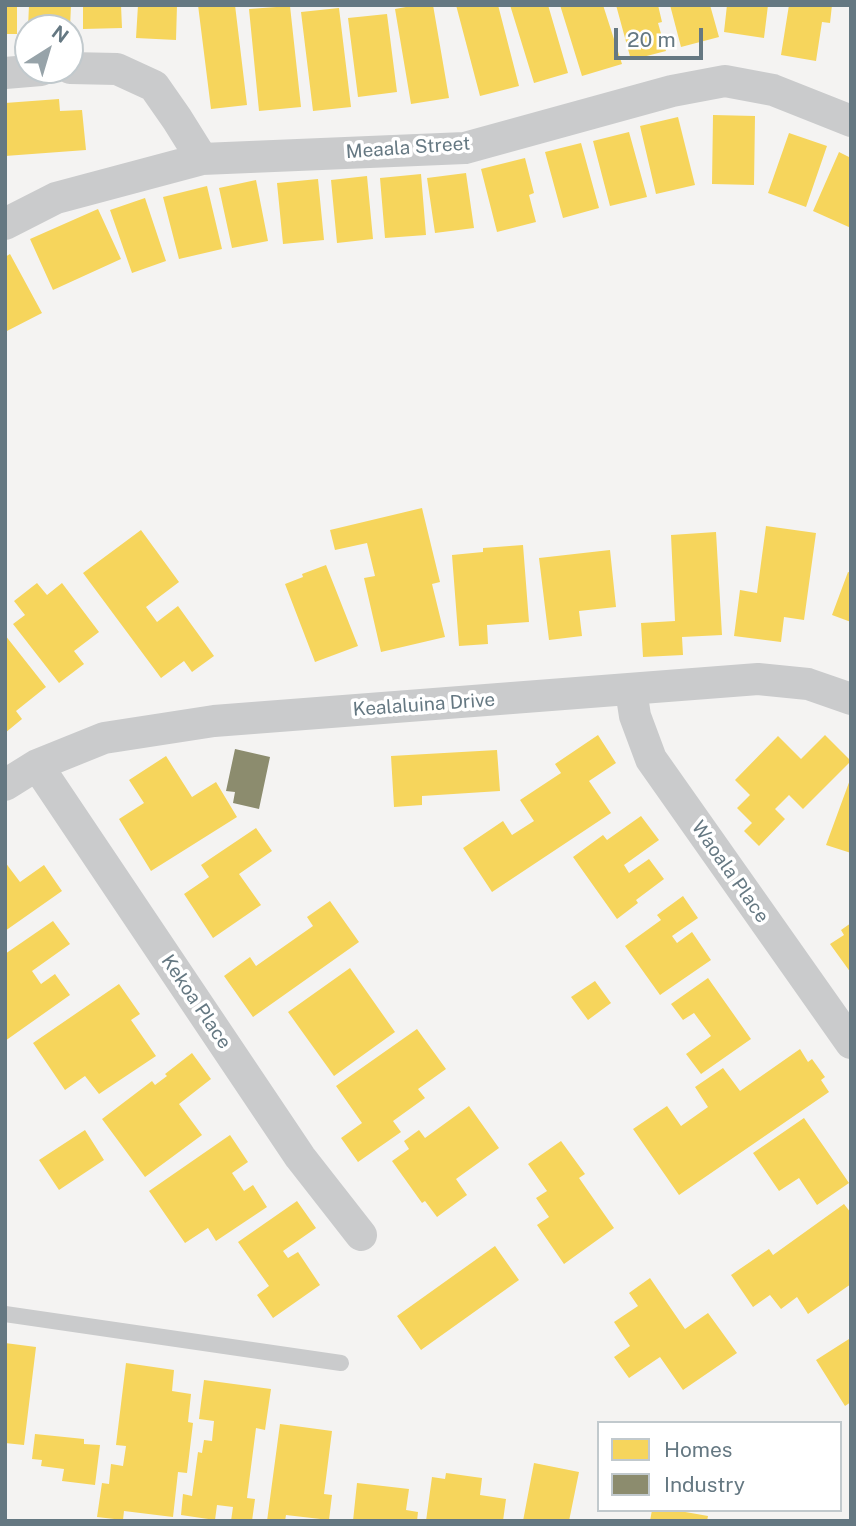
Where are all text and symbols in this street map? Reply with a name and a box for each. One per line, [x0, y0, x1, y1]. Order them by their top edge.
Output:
north arrow [14, 14, 84, 84]
scale bar [618, 14, 707, 58]
text: N [48, 21, 73, 47]
text: 20 m [627, 27, 676, 52]
street label: Meaala Street [345, 132, 471, 164]
street label: Kealaluina Drive [352, 689, 496, 721]
street label: Waoala Place [687, 817, 773, 927]
street label: Kekoa Place [156, 951, 236, 1053]
legend [597, 1421, 842, 1512]
text: Homes [664, 1437, 732, 1462]
text: Industry [664, 1472, 745, 1497]

